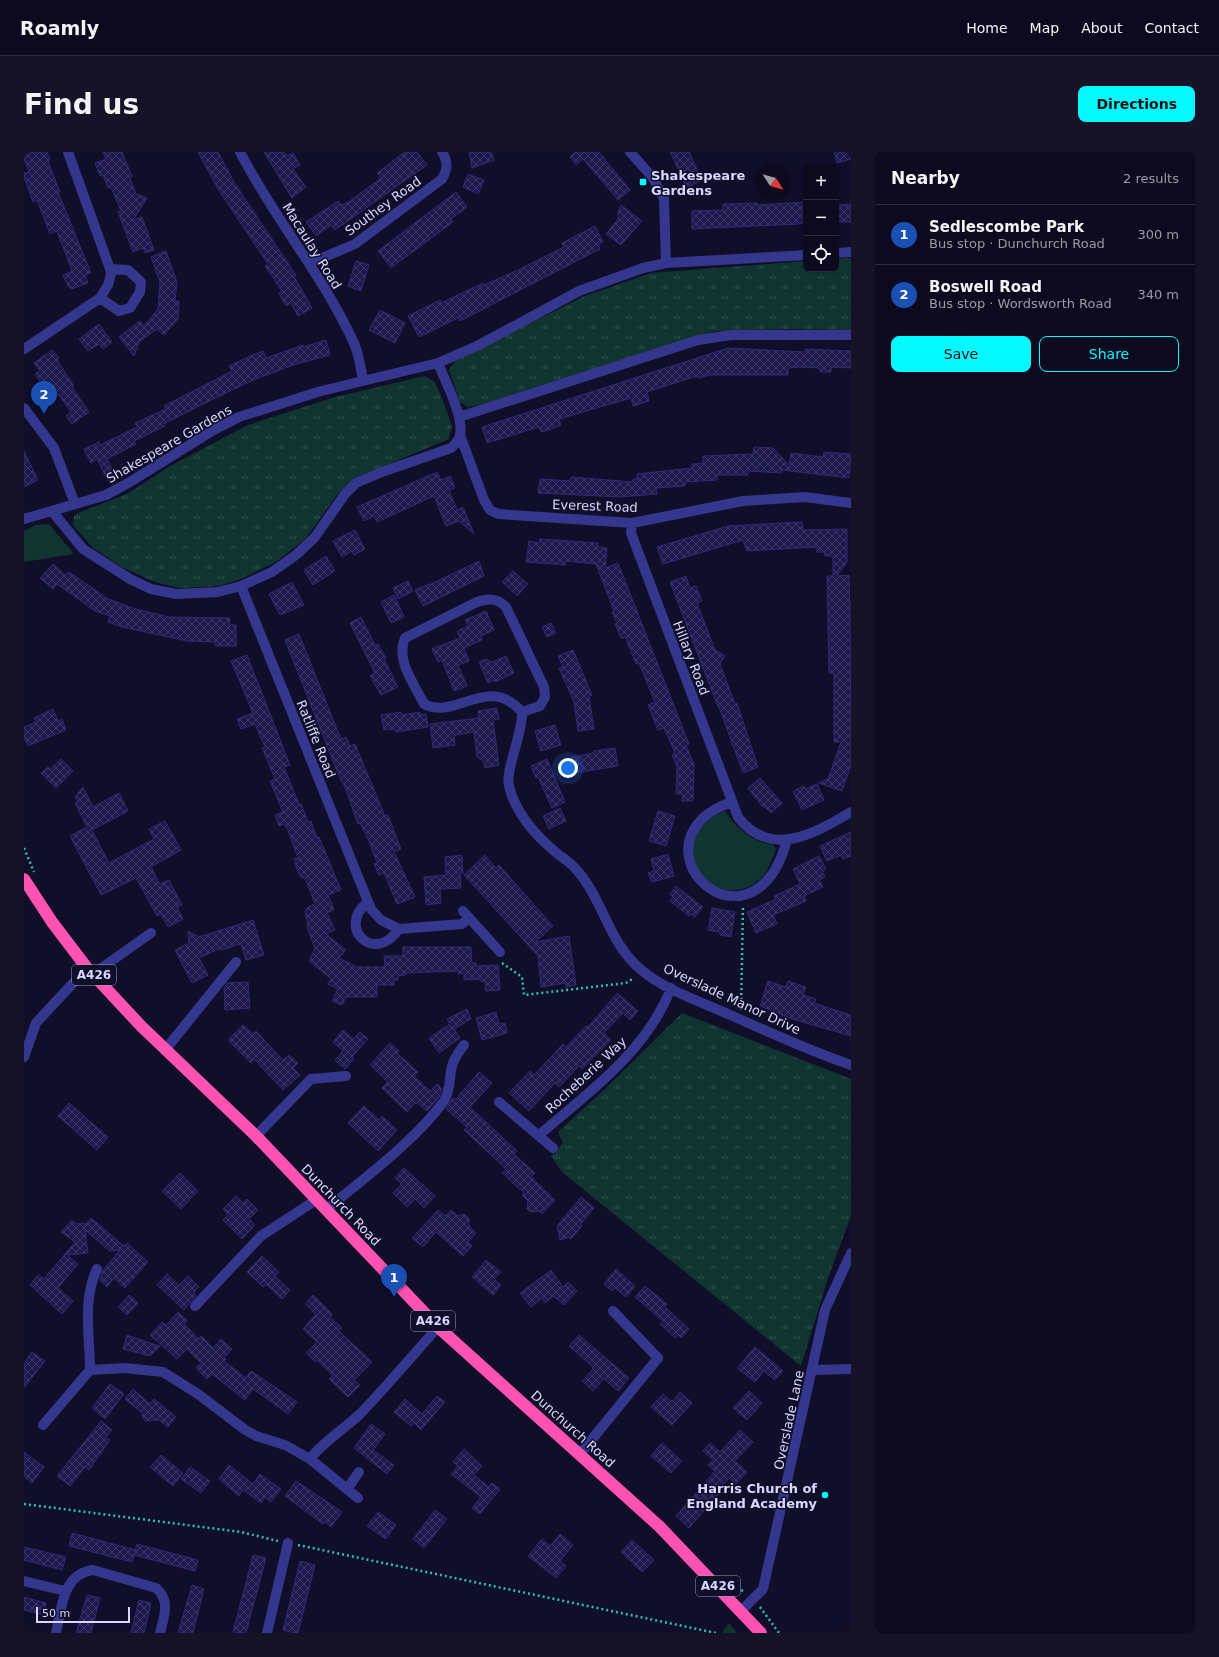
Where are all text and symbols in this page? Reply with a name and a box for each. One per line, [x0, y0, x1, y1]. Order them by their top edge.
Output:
text: Roamly [20, 17, 99, 39]
text: Home [966, 20, 1008, 36]
text: Map [1030, 20, 1059, 36]
text: About [1081, 20, 1123, 36]
text: Contact [1145, 20, 1199, 36]
button: Directions [1078, 86, 1195, 122]
text: Find us [24, 88, 139, 121]
north arrow [755, 164, 791, 200]
map controls [803, 164, 839, 272]
button: + [803, 164, 839, 200]
place label: Shakespeare Gardens [651, 168, 746, 198]
text: Nearby [891, 168, 960, 188]
text: 2 results [1123, 171, 1179, 186]
street label: Southey Road [342, 173, 424, 239]
marker: Shakespeare Gardens [638, 177, 648, 187]
street label: Macaulay Road [280, 200, 344, 292]
button: − [803, 200, 839, 236]
text: Sedlescombe Park [929, 218, 1084, 236]
text: 1 [899, 227, 909, 242]
text: 300 m [1137, 227, 1179, 242]
button: locate [803, 236, 839, 272]
text: Bus stop · Dunchurch Road [929, 236, 1105, 251]
text: Boswell Road [929, 278, 1042, 296]
text: 2 [899, 287, 909, 302]
text: 340 m [1137, 287, 1179, 302]
text: Bus stop · Wordsworth Road [929, 296, 1112, 311]
button: Save [891, 336, 1031, 372]
button: Share [1039, 336, 1179, 372]
pin: 2 [31, 381, 57, 414]
street label: Shakespeare Gardens [104, 402, 234, 486]
street label: Everest Road [552, 497, 638, 515]
street label: Hillary Road [670, 619, 712, 697]
street label: Ratliffe Road [294, 698, 338, 780]
your location [558, 758, 578, 778]
street label: Overslade Manor Drive [661, 961, 803, 1037]
road number: A426 [72, 965, 116, 985]
street label: Rocheberie Way [543, 1034, 630, 1116]
street label: Dunchurch Road [298, 1161, 384, 1249]
pin: 1 [381, 1264, 407, 1297]
road number: A426 [411, 1311, 455, 1331]
street label: Overslade Lane [771, 1369, 807, 1471]
street label: Dunchurch Road [528, 1388, 618, 1470]
place label: Harris Church of England Academy [687, 1481, 818, 1511]
marker: Harris Church of England Academy [820, 1490, 830, 1500]
road number: A426 [696, 1576, 740, 1596]
scale bar [36, 1605, 130, 1624]
text: 50 m [42, 1607, 70, 1620]

